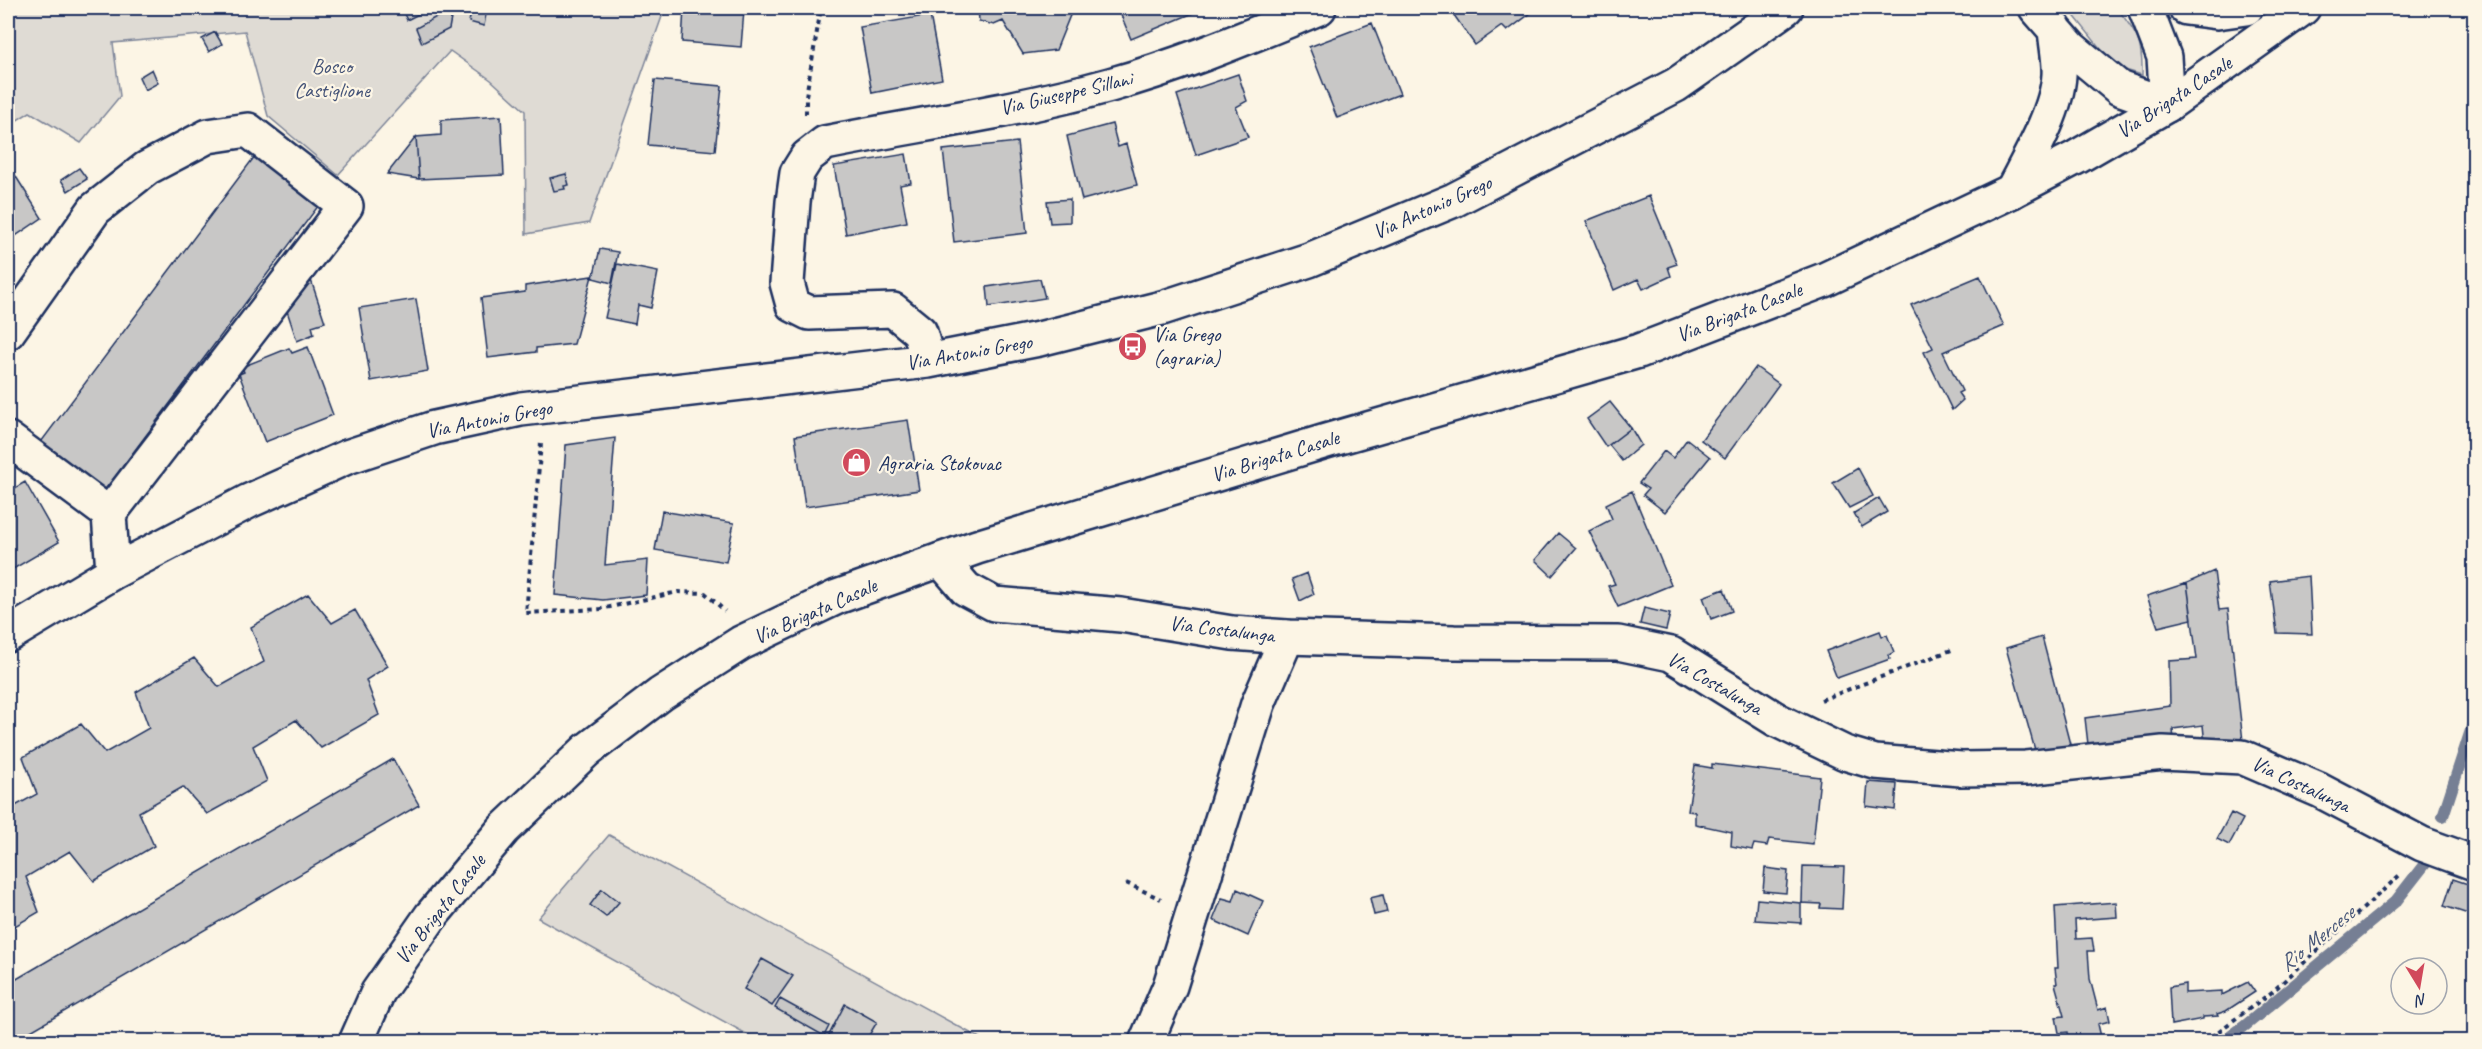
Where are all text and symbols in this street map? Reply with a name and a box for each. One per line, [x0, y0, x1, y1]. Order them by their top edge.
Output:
street label: Via Brigata Casale [2111, 49, 2238, 144]
park label: Bosco Castiglione [294, 53, 371, 103]
street label: Via Giuseppe Sillani [997, 64, 1138, 121]
street label: Via Antonio Grego [1369, 169, 1497, 245]
street label: Via Brigata Casale [1673, 276, 1807, 348]
place label: Via Grego (agraria) [1153, 321, 1222, 371]
street label: Via Antonio Grego [904, 328, 1035, 376]
bus stop icon: Via Grego (agraria) [1116, 330, 1148, 362]
street label: Via Antonio Grego [424, 394, 555, 444]
street label: Via Brigata Casale [1208, 424, 1343, 488]
shop icon: Agraria Stokovac [841, 447, 873, 479]
place label: Agraria Stokovac [878, 450, 1003, 476]
street label: Via Brigata Casale [749, 572, 882, 650]
street label: Via Costalunga [1168, 610, 1278, 649]
street label: Via Costalunga [1663, 645, 1769, 722]
street label: Via Costalunga [2248, 750, 2356, 819]
street label: Via Brigata Casale [389, 848, 492, 969]
water label: Rio Mercese [2273, 897, 2363, 978]
north arrow [2389, 956, 2449, 1016]
text: N [2412, 989, 2428, 1011]

